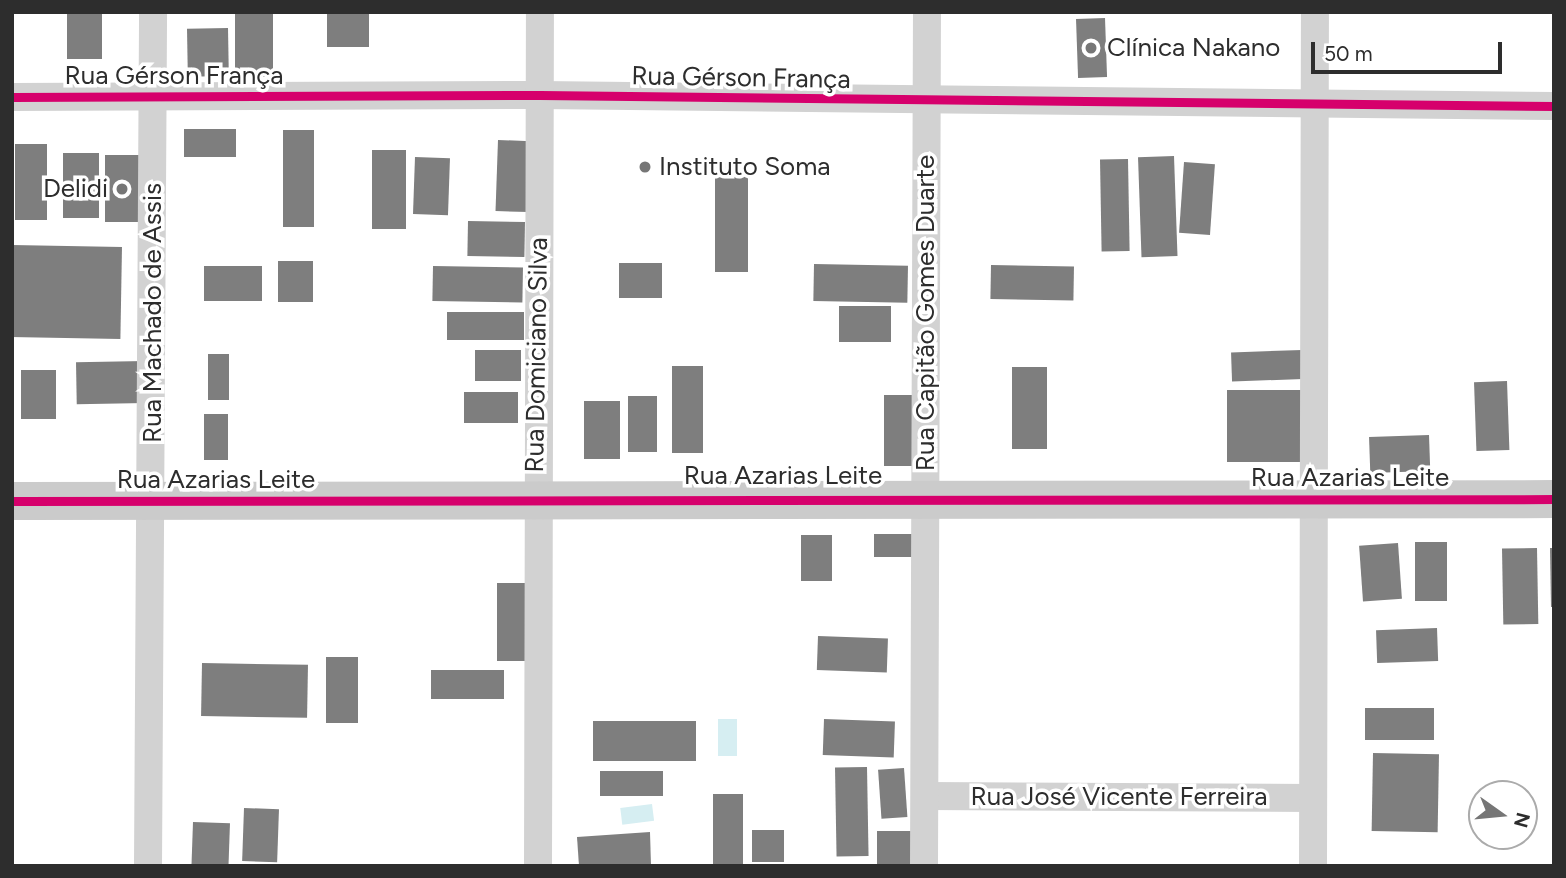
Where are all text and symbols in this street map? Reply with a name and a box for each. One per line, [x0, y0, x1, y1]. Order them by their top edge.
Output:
scale bar [1314, 28, 1505, 72]
place label: Clínica Nakano [1107, 32, 1280, 64]
marker: Clínica Nakano [1081, 38, 1101, 58]
text: 50 m [1324, 41, 1373, 66]
street label: Rua Gérson França [64, 60, 284, 92]
street label: Rua Gérson França [631, 60, 851, 96]
place label: Instituto Soma [659, 151, 831, 183]
street label: Rua Capitão Gomes Duarte [910, 155, 942, 471]
marker: Instituto Soma [637, 159, 653, 175]
place label: Delidi [43, 173, 108, 205]
marker: Delidi [114, 181, 130, 197]
street label: Rua Machado de Assis [137, 183, 169, 443]
street label: Rua Domiciano Silva [519, 237, 555, 473]
street label: Rua Azarias Leite [684, 460, 882, 492]
street label: Rua Azarias Leite [1251, 462, 1449, 494]
street label: Rua Azarias Leite [117, 464, 315, 496]
north arrow [1468, 780, 1538, 850]
street label: Rua José Vicente Ferreira [971, 781, 1267, 813]
text: N [1509, 810, 1535, 830]

